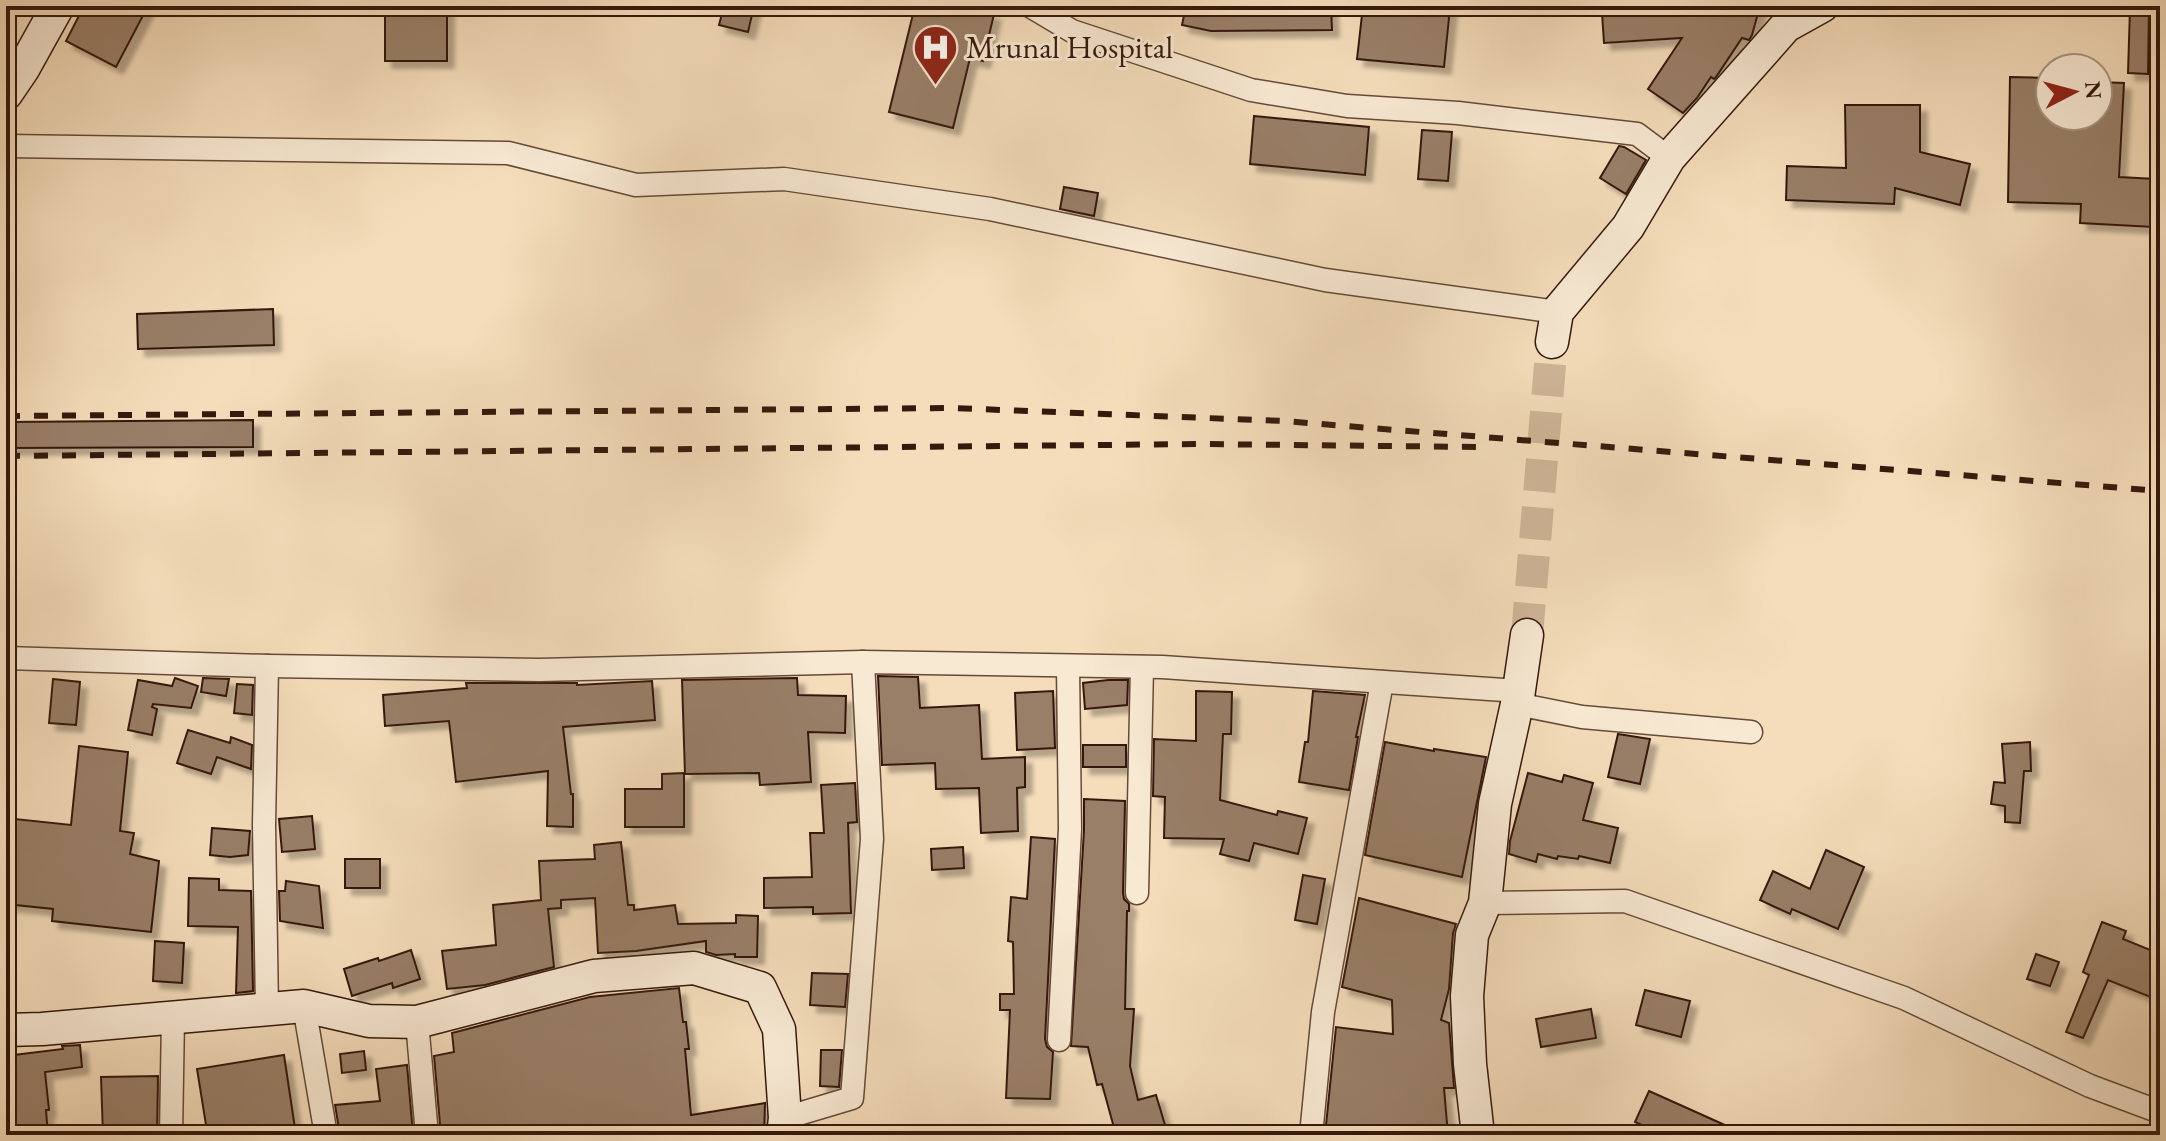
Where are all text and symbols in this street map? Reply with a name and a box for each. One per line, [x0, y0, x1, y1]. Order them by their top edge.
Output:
hospital icon: Mrunal Hospital [911, 23, 959, 86]
place label: Mrunal Hospital [966, 26, 1173, 68]
north arrow [2034, 52, 2114, 132]
text: N [2078, 80, 2109, 101]

